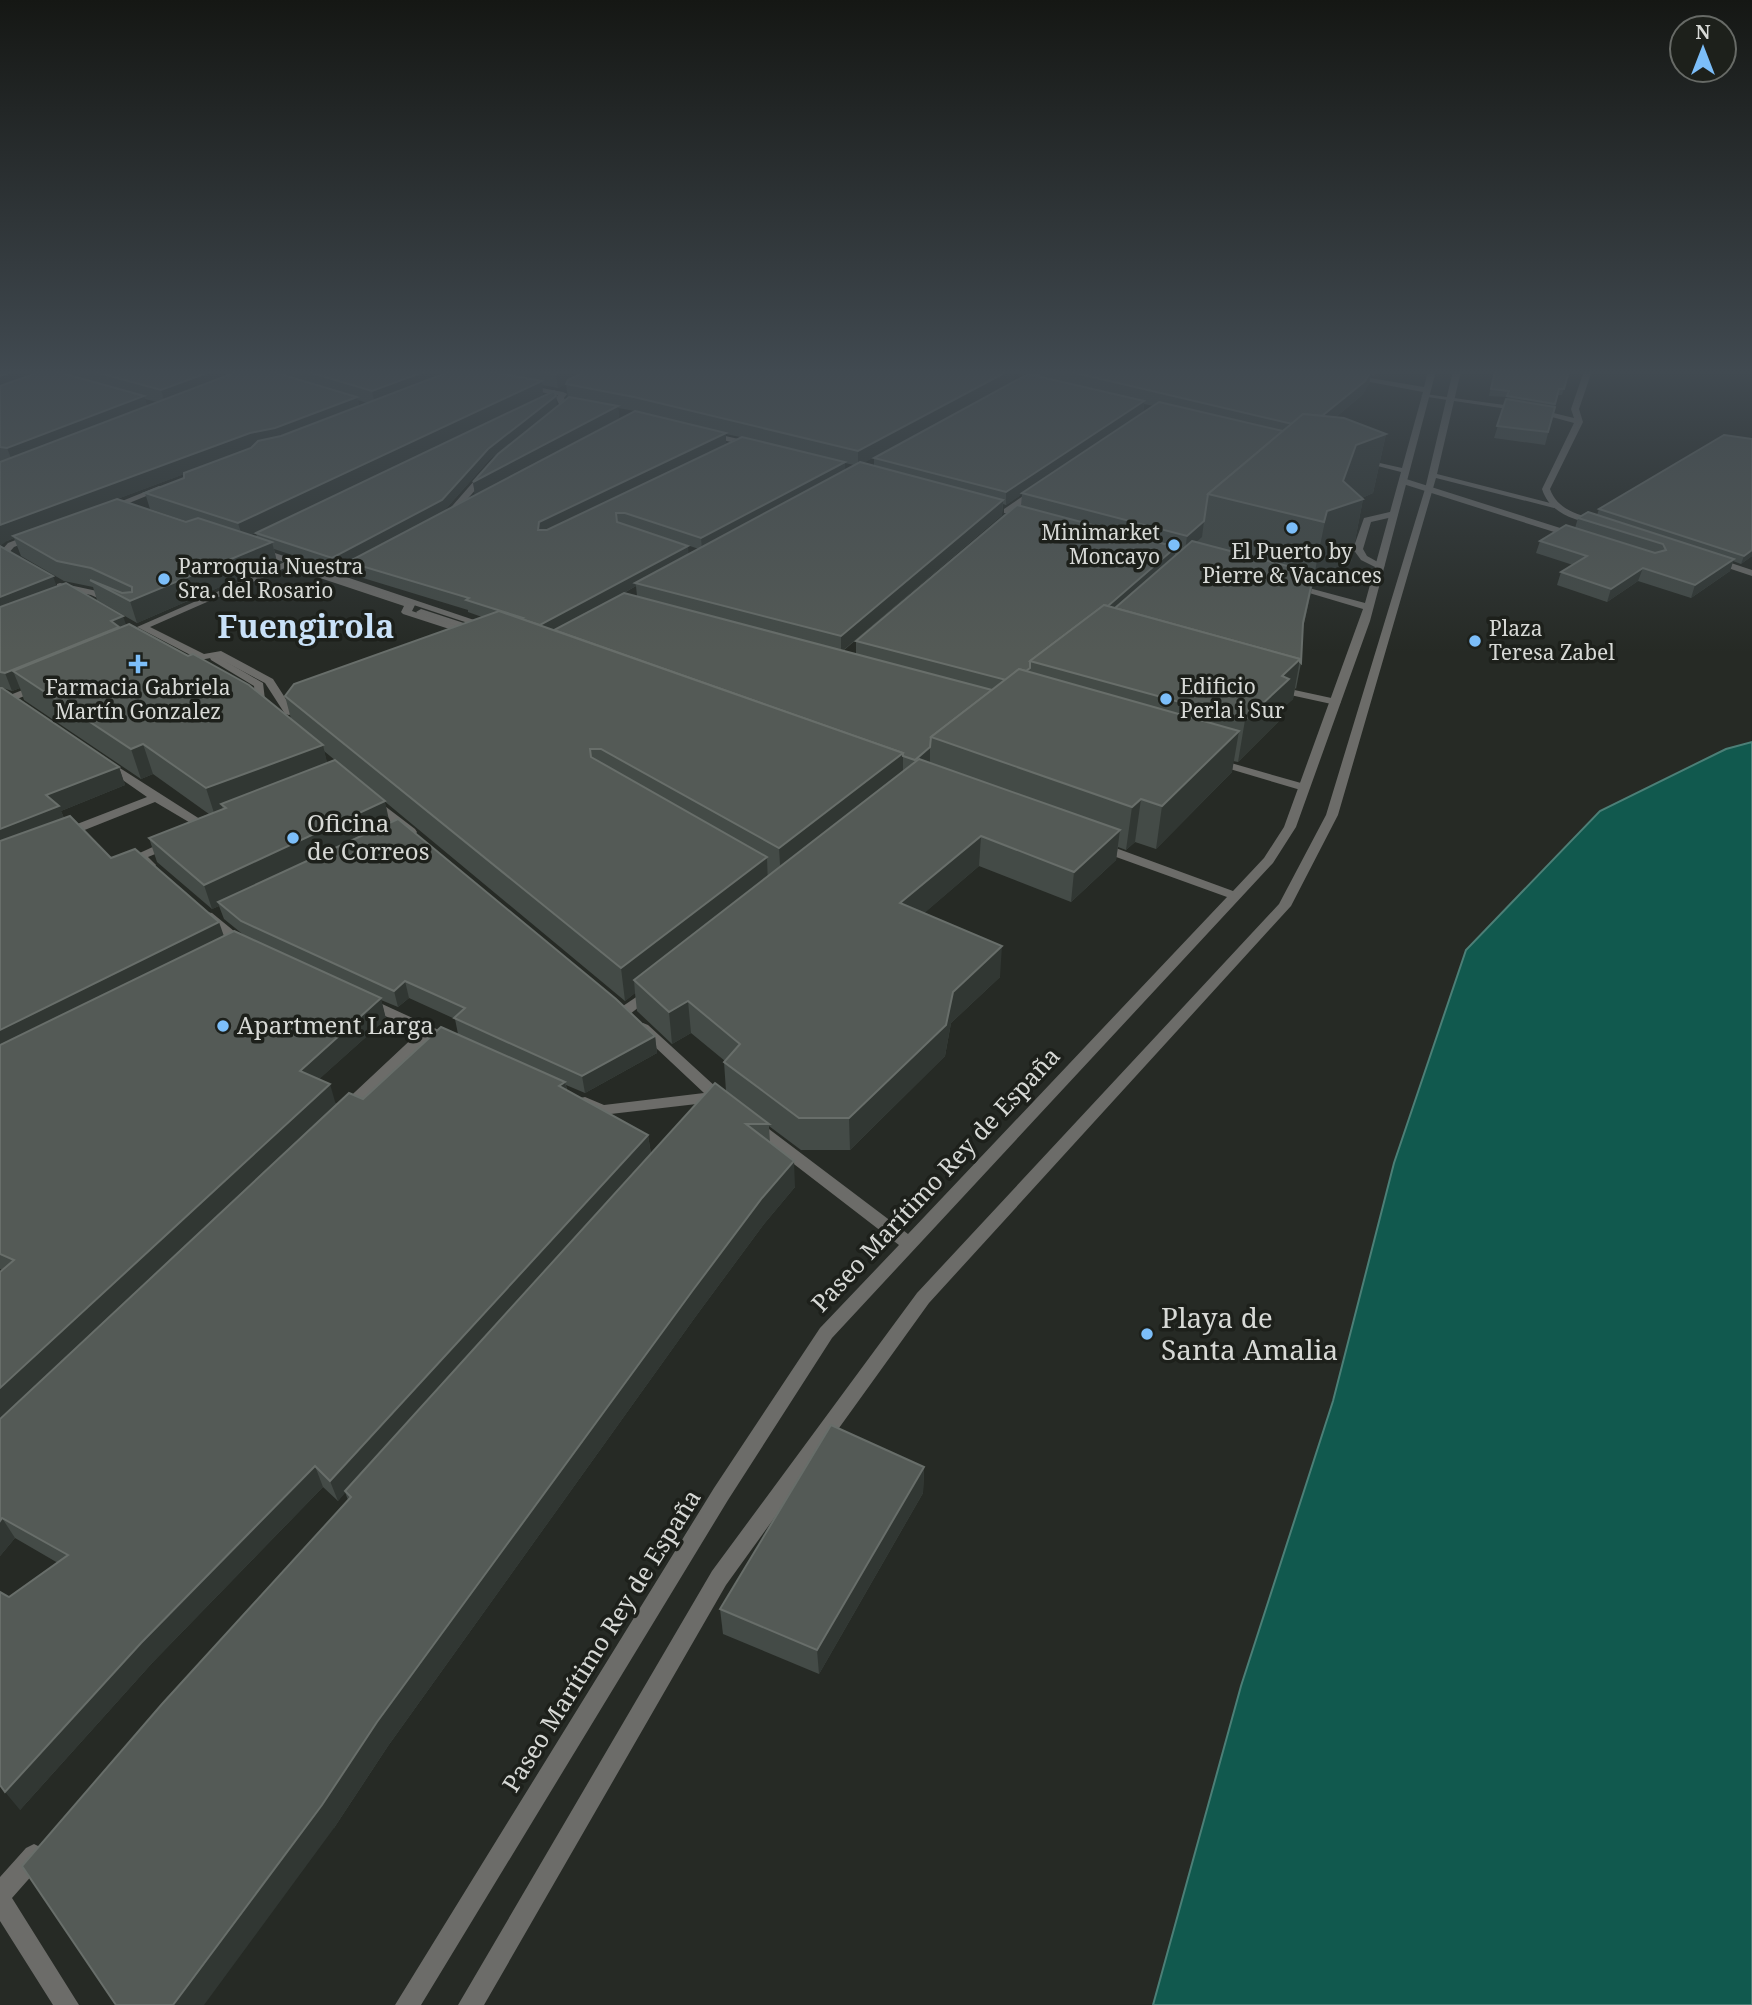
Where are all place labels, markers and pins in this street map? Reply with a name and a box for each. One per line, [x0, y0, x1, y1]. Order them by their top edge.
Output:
place label: Minimarket Moncayo [1041, 518, 1160, 570]
marker: El Puerto by Pierre & Vacances [1284, 520, 1300, 536]
marker: Minimarket Moncayo [1166, 537, 1182, 553]
place label: El Puerto by Pierre & Vacances [1202, 537, 1382, 589]
place label: Parroquia Nuestra Sra. del Rosario [178, 552, 363, 604]
marker: Parroquia Nuestra Sra. del Rosario [156, 571, 172, 587]
place label: Plaza Teresa Zabel [1489, 614, 1615, 666]
marker: Plaza Teresa Zabel [1467, 633, 1483, 649]
marker: Farmacia Gabriela Martín Gonzalez [130, 656, 146, 672]
place label: Edificio Perla i Sur [1180, 672, 1285, 724]
place label: Farmacia Gabriela Martín Gonzalez [45, 673, 231, 725]
marker: Edificio Perla i Sur [1158, 691, 1174, 707]
place label: Oficina de Correos [307, 806, 430, 867]
marker: Oficina de Correos [285, 830, 301, 846]
place label: Apartment Larga [237, 1008, 434, 1041]
marker: Apartment Larga [215, 1018, 231, 1034]
place label: Playa de Santa Amalia [1161, 1298, 1338, 1368]
marker: Playa de Santa Amalia [1139, 1326, 1155, 1342]

